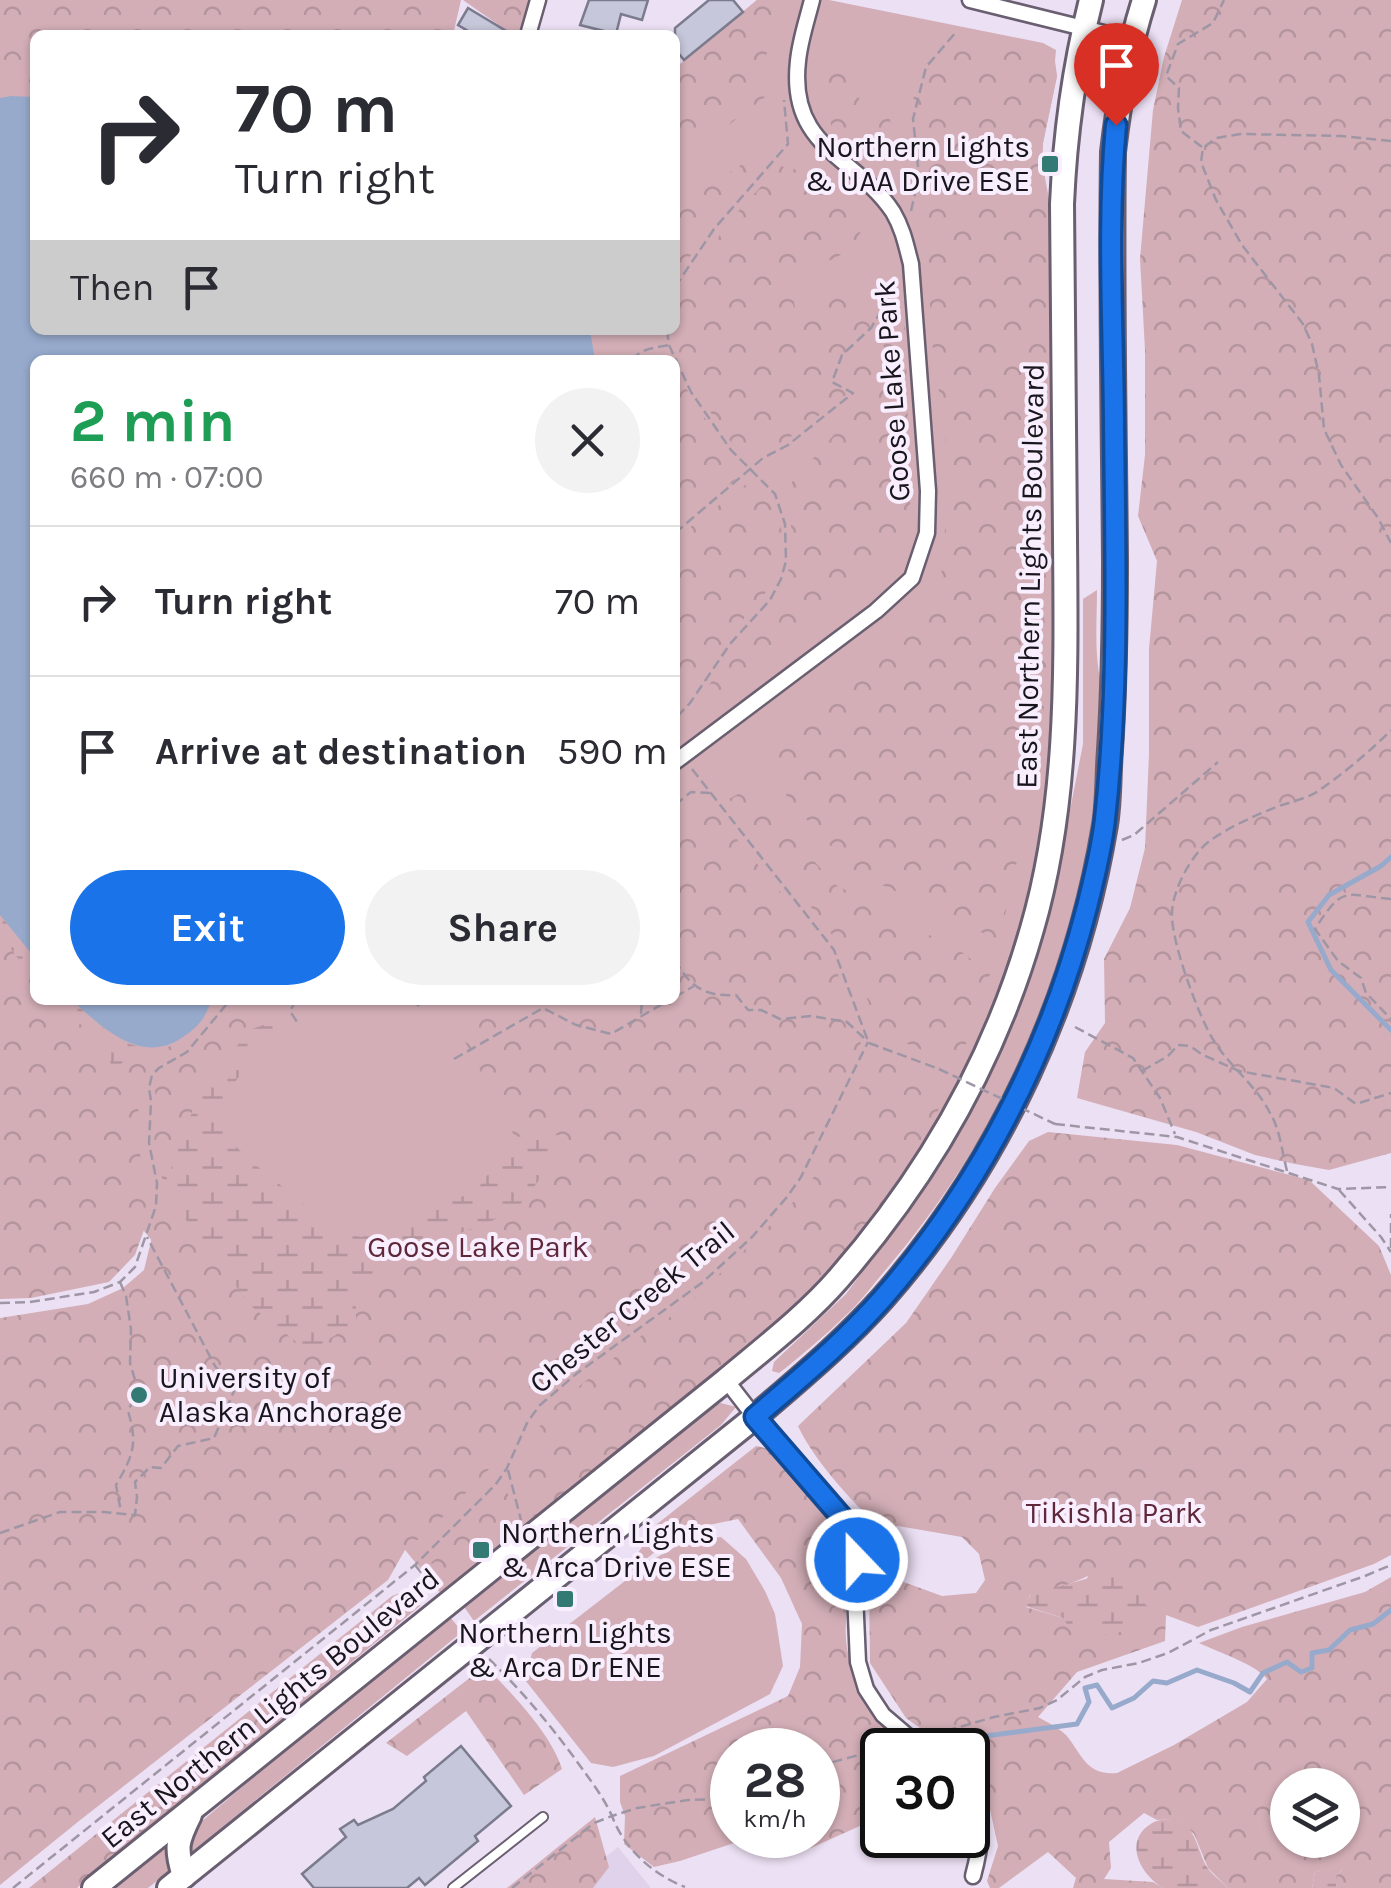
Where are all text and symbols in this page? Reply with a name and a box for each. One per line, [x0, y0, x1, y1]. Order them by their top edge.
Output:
pin [1074, 23, 1159, 126]
icon: arrive [1089, 38, 1144, 93]
text: 70 m [235, 68, 398, 150]
icon: right [70, 70, 200, 200]
place label: Northern Lights & UAA Drive ESE [805, 129, 1030, 199]
text: Turn right [235, 152, 435, 204]
marker: Northern Lights & UAA Drive ESE [1039, 153, 1061, 175]
icon: arrive [174, 260, 229, 315]
text: Then [70, 265, 154, 310]
street label: Goose Lake Park [866, 279, 918, 503]
street label: East Northern Lights Boulevard [1008, 363, 1052, 789]
text: 2 min [70, 386, 235, 456]
button: close [535, 388, 640, 493]
text: 660 m · 07:00 [70, 459, 263, 496]
icon: right [70, 574, 125, 629]
text: Turn right [155, 579, 332, 624]
text: 70 m [555, 579, 640, 624]
icon: arrive [70, 724, 125, 779]
text: Arrive at destination [155, 729, 527, 774]
text: 590 m [557, 729, 668, 774]
button: Exit [70, 870, 345, 985]
button: Share [365, 870, 640, 985]
street label: Chester Creek Trail [522, 1213, 742, 1401]
park label: Goose Lake Park [367, 1229, 589, 1265]
place label: University of Alaska Anchorage [159, 1360, 402, 1430]
marker: University of Alaska Anchorage [128, 1384, 150, 1406]
park label: Tikishla Park [1026, 1495, 1202, 1531]
position arrow [805, 1508, 909, 1612]
place label: Northern Lights & Arca Drive ESE [501, 1515, 732, 1585]
marker: Northern Lights & Arca Drive ESE [470, 1539, 492, 1561]
street label: East Northern Lights Boulevard [93, 1560, 447, 1856]
marker: Northern Lights & Arca Dr ENE [554, 1588, 576, 1610]
place label: Northern Lights & Arca Dr ENE [458, 1615, 672, 1685]
speed limit sign: 30 [860, 1728, 990, 1858]
text: 28 [744, 1751, 806, 1810]
map controls [1270, 1768, 1360, 1858]
button: layers [1270, 1768, 1360, 1858]
text: km/h [743, 1804, 807, 1833]

